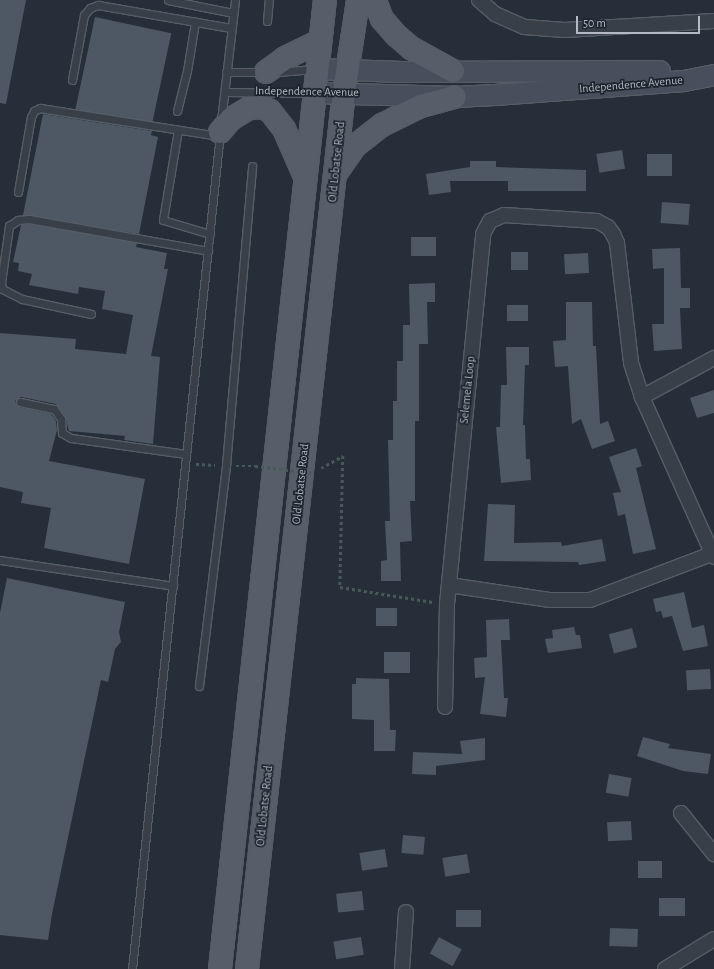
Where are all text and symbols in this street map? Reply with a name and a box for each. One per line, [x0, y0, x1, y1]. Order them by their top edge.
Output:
scale bar [578, 8, 702, 34]
text: 50 m [583, 17, 606, 29]
street label: Independence Avenue [579, 73, 683, 97]
street label: Independence Avenue [255, 84, 359, 100]
street label: Old Lobatse Road [326, 121, 348, 203]
street label: Selemela Loop [457, 356, 479, 424]
street label: Old Lobatse Road [290, 443, 312, 525]
street label: Old Lobatse Road [254, 765, 276, 847]

